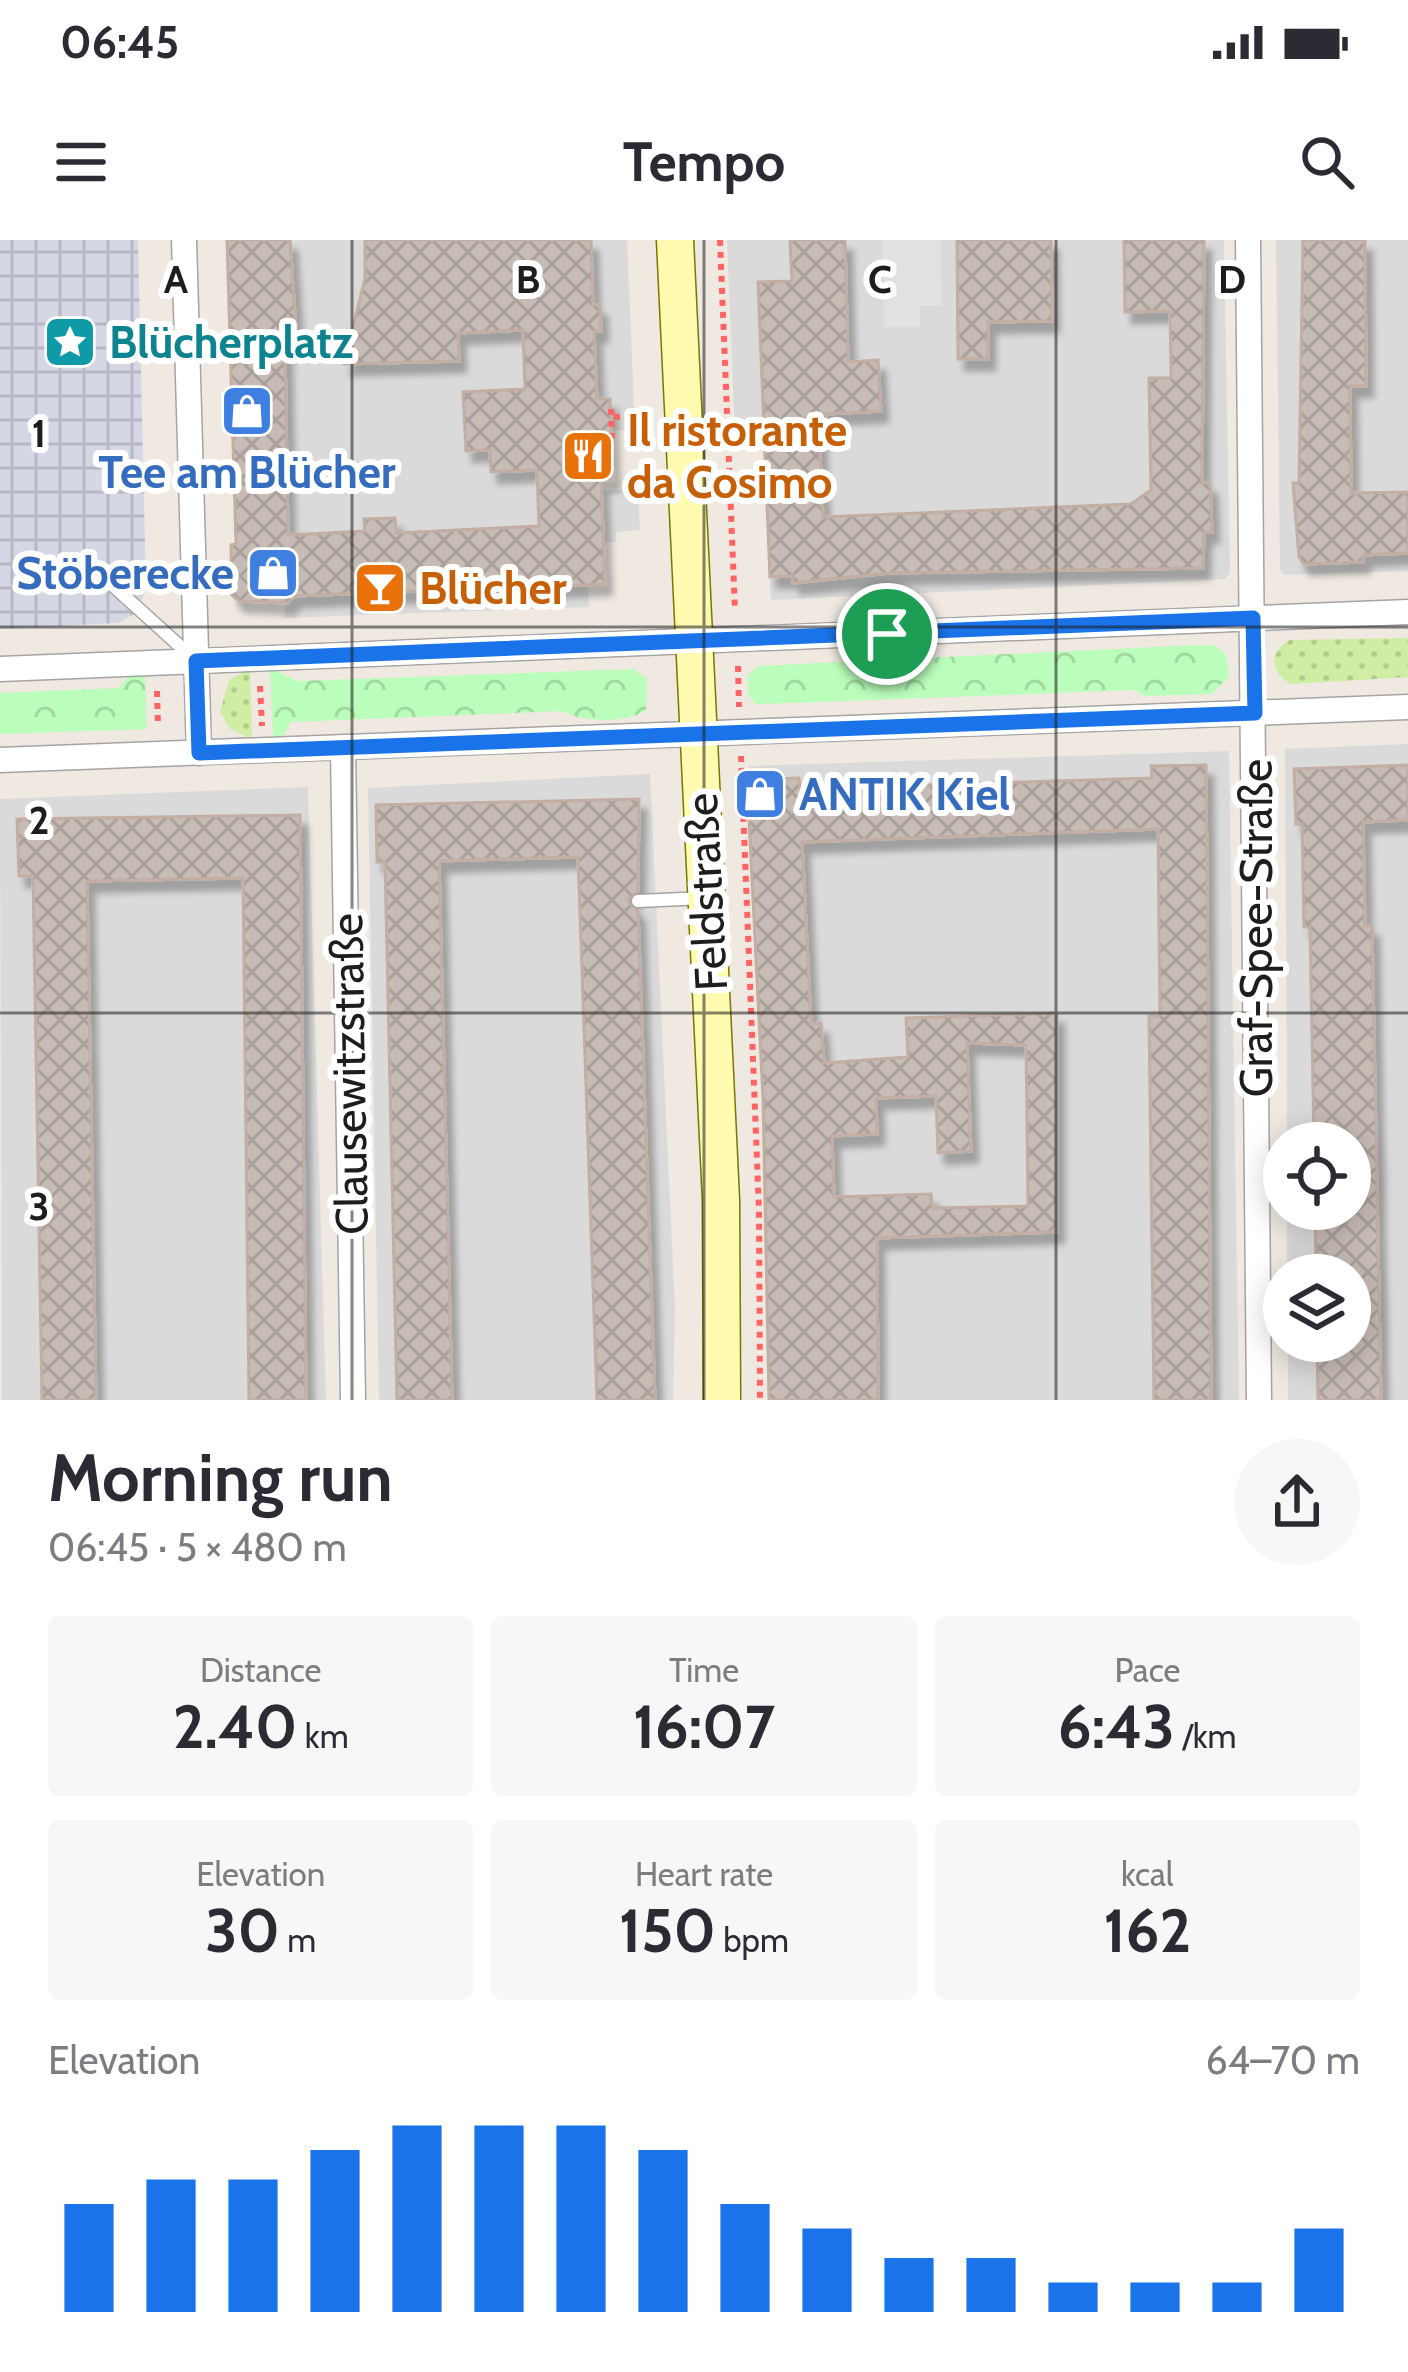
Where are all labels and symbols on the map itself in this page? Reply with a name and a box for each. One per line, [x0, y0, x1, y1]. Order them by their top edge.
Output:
text: A [164, 255, 189, 303]
text: B [516, 255, 540, 303]
text: C [868, 255, 892, 303]
text: D [1218, 255, 1246, 303]
place icon: Blücherplatz [42, 314, 98, 370]
place label: Blücherplatz [109, 315, 353, 369]
shop icon: Tee am Blücher [219, 383, 275, 439]
place label: Il ristorante da Cosimo [627, 403, 847, 509]
text: 1 [32, 409, 46, 457]
restaurant icon: Il ristorante da Cosimo [560, 428, 616, 484]
place label: Tee am Blücher [98, 445, 396, 499]
shop icon: Stöberecke [245, 545, 301, 601]
place label: Stöberecke [16, 546, 234, 600]
bar icon: Blücher [352, 560, 408, 616]
place label: Blücher [419, 561, 567, 615]
pin [836, 583, 938, 685]
street label: Graf-Spee-Straße [1229, 759, 1283, 1097]
shop icon: ANTIK Kiel [732, 766, 788, 822]
place label: ANTIK Kiel [799, 767, 1010, 821]
street label: Feldstraße [674, 792, 738, 992]
text: 2 [29, 796, 49, 844]
street label: Clausewitzstraße [319, 913, 379, 1235]
text: 3 [28, 1182, 50, 1230]

